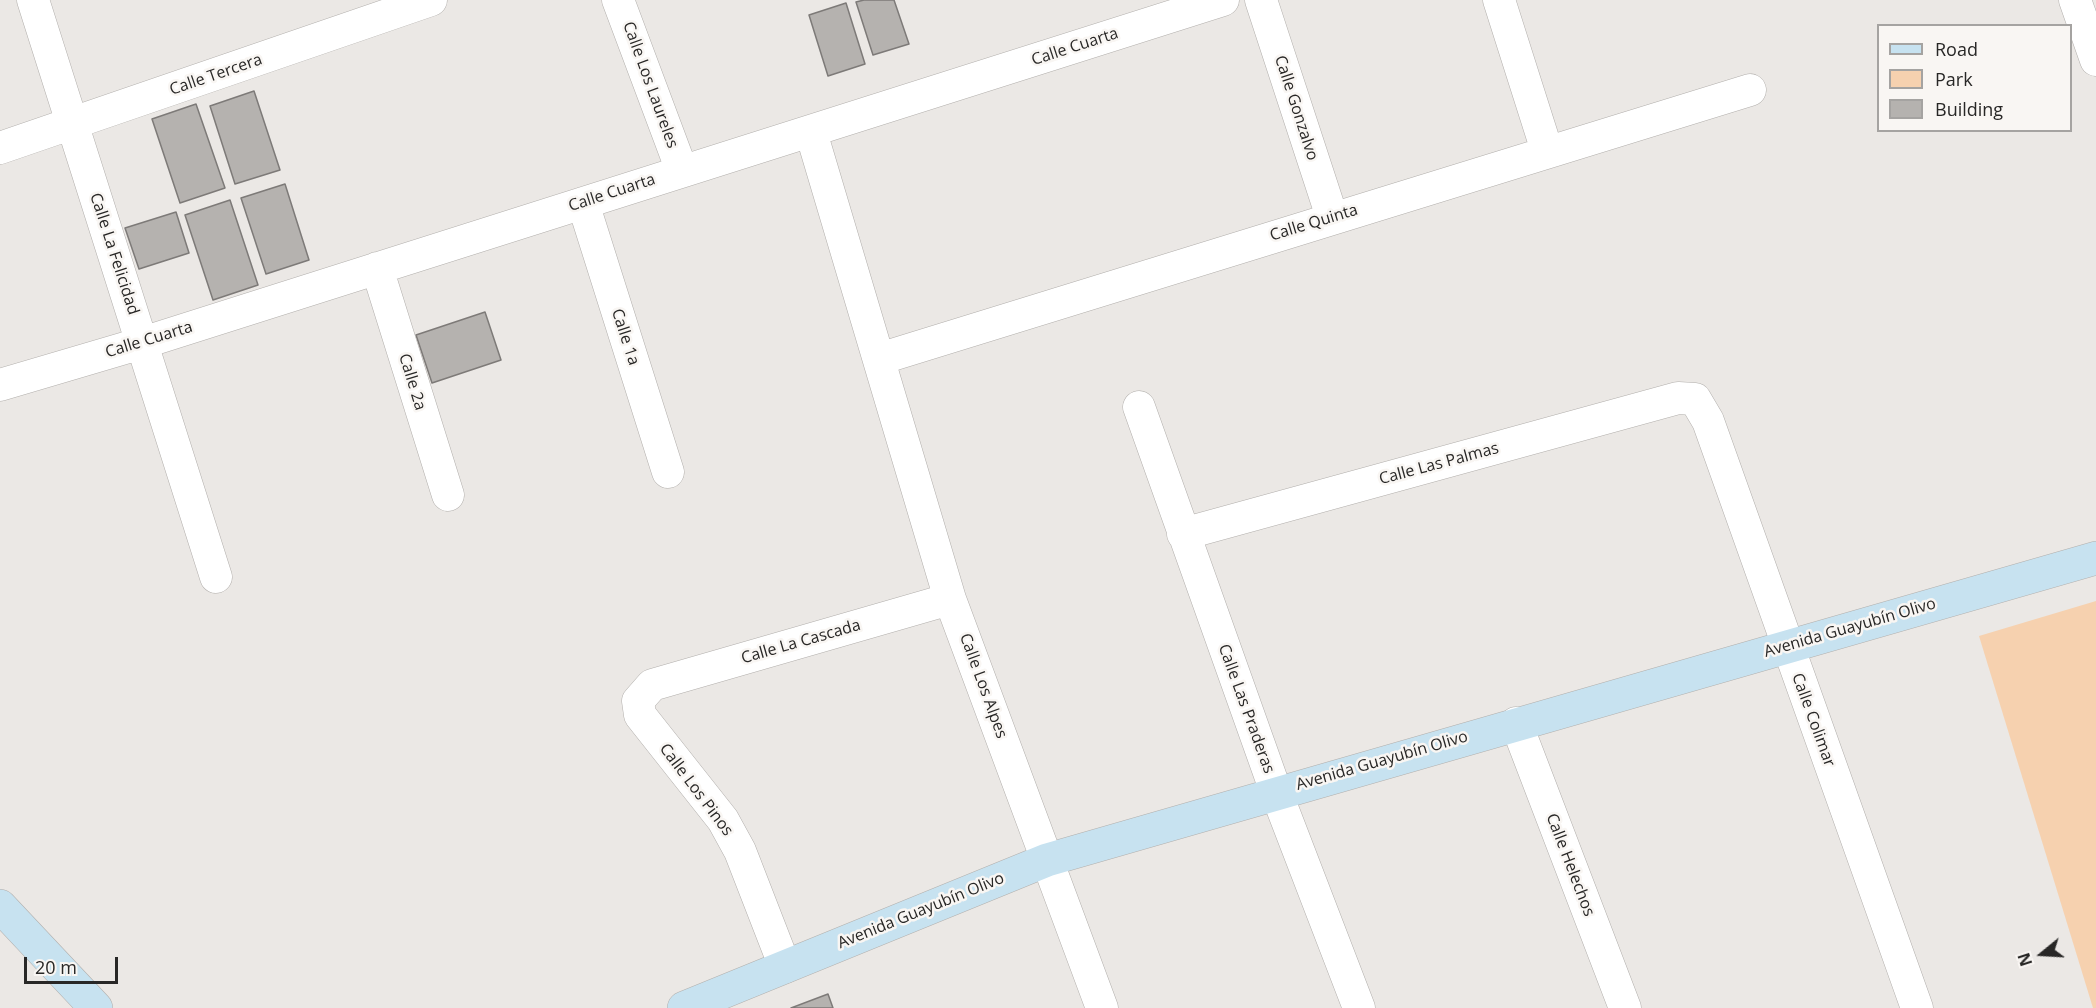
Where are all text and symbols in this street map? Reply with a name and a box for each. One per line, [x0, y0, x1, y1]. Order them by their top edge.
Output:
street label: Calle Los Laureles [618, 19, 682, 151]
street label: Calle Cuarta [1029, 24, 1121, 70]
legend [1877, 24, 2072, 132]
text: Road [1935, 37, 1978, 61]
street label: Calle Tercera [167, 50, 265, 100]
street label: Calle Gonzalvo [1270, 53, 1322, 163]
text: Park [1935, 67, 1973, 91]
text: Building [1935, 97, 2003, 121]
street label: Calle Cuarta [566, 170, 658, 216]
street label: Calle La Felicidad [85, 191, 143, 317]
street label: Calle Quinta [1268, 201, 1360, 245]
street label: Calle 1a [607, 306, 643, 368]
street label: Calle Cuarta [103, 318, 195, 362]
street label: Calle 2a [394, 351, 430, 413]
street label: Calle Las Palmas [1377, 439, 1501, 489]
street label: Avenida Guayubín Olivo [1762, 594, 1938, 662]
street label: Calle La Cascada [739, 616, 863, 668]
street label: Calle Los Alpes [955, 631, 1011, 741]
street label: Calle Las Praderas [1214, 642, 1278, 776]
street label: Calle Colimar [1787, 671, 1839, 769]
street label: Avenida Guayubín Olivo [1294, 727, 1470, 795]
street label: Calle Los Pinos [655, 740, 737, 840]
street label: Calle Helechos [1542, 811, 1598, 919]
street label: Avenida Guayubín Olivo [835, 869, 1007, 953]
north arrow [2012, 924, 2072, 984]
scale bar [27, 945, 122, 983]
text: N [2012, 950, 2037, 969]
text: 20 m [35, 955, 77, 979]

